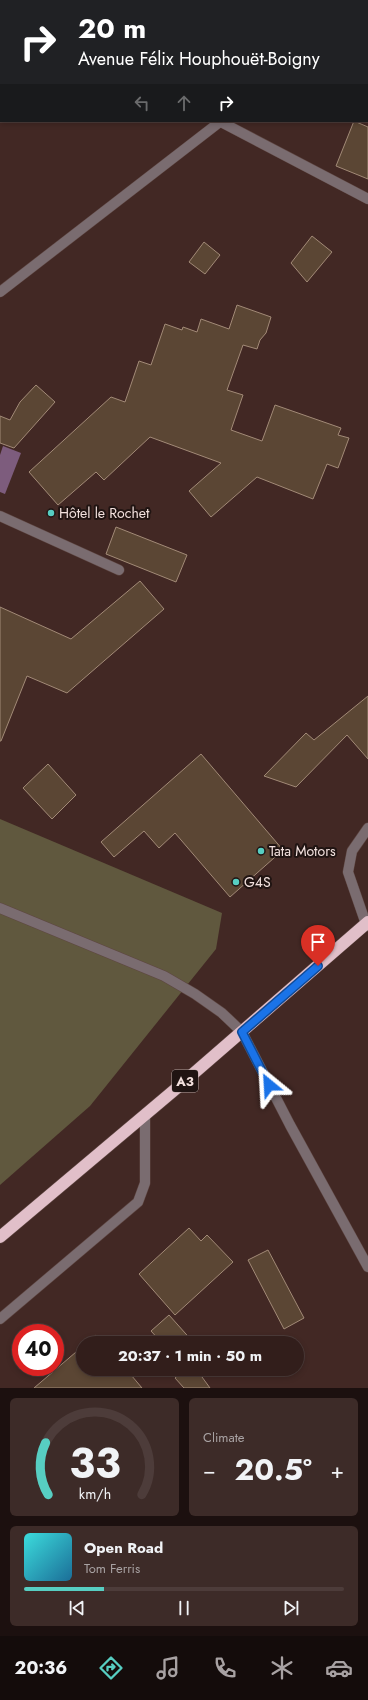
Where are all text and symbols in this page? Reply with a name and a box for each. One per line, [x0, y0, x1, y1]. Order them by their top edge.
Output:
text: 20 m [78, 8, 146, 49]
icon: right [12, 16, 64, 68]
text: Avenue Félix Houphouët-Boigny [78, 46, 320, 72]
icon: left [131, 92, 153, 114]
icon: ahead [173, 92, 195, 114]
icon: right [215, 92, 237, 114]
place label: Hôtel le Rochet [59, 503, 150, 523]
marker: Hôtel le Rochet [46, 508, 56, 518]
place label: Tata Motors [269, 841, 336, 861]
marker: Tata Motors [256, 846, 266, 856]
place label: G4S [244, 872, 271, 892]
marker: G4S [231, 877, 241, 887]
pin [301, 925, 335, 966]
icon: arrive [307, 931, 329, 953]
position arrow [248, 1064, 290, 1106]
road number: A3 [172, 1070, 198, 1092]
speed limit sign: 40 [12, 1324, 64, 1376]
text: 20:37 · 1 min · 50 m [118, 1345, 262, 1367]
text: Climate [203, 1428, 244, 1447]
text: 33 [69, 1433, 120, 1494]
text: 20.5° [234, 1448, 312, 1491]
text: − [203, 1454, 216, 1486]
text: + [330, 1454, 344, 1486]
text: km/h [78, 1484, 111, 1504]
text: Open Road [84, 1537, 163, 1559]
text: Tom Ferris [84, 1559, 140, 1578]
icon: previous [66, 1597, 88, 1619]
icon: pause [173, 1597, 195, 1619]
icon: next [280, 1597, 302, 1619]
icon: directions [97, 1654, 125, 1682]
icon: music [154, 1654, 182, 1682]
icon: phone [211, 1654, 239, 1682]
icon: climate [268, 1654, 296, 1682]
icon: car [325, 1654, 353, 1682]
text: 20:36 [15, 1655, 67, 1681]

